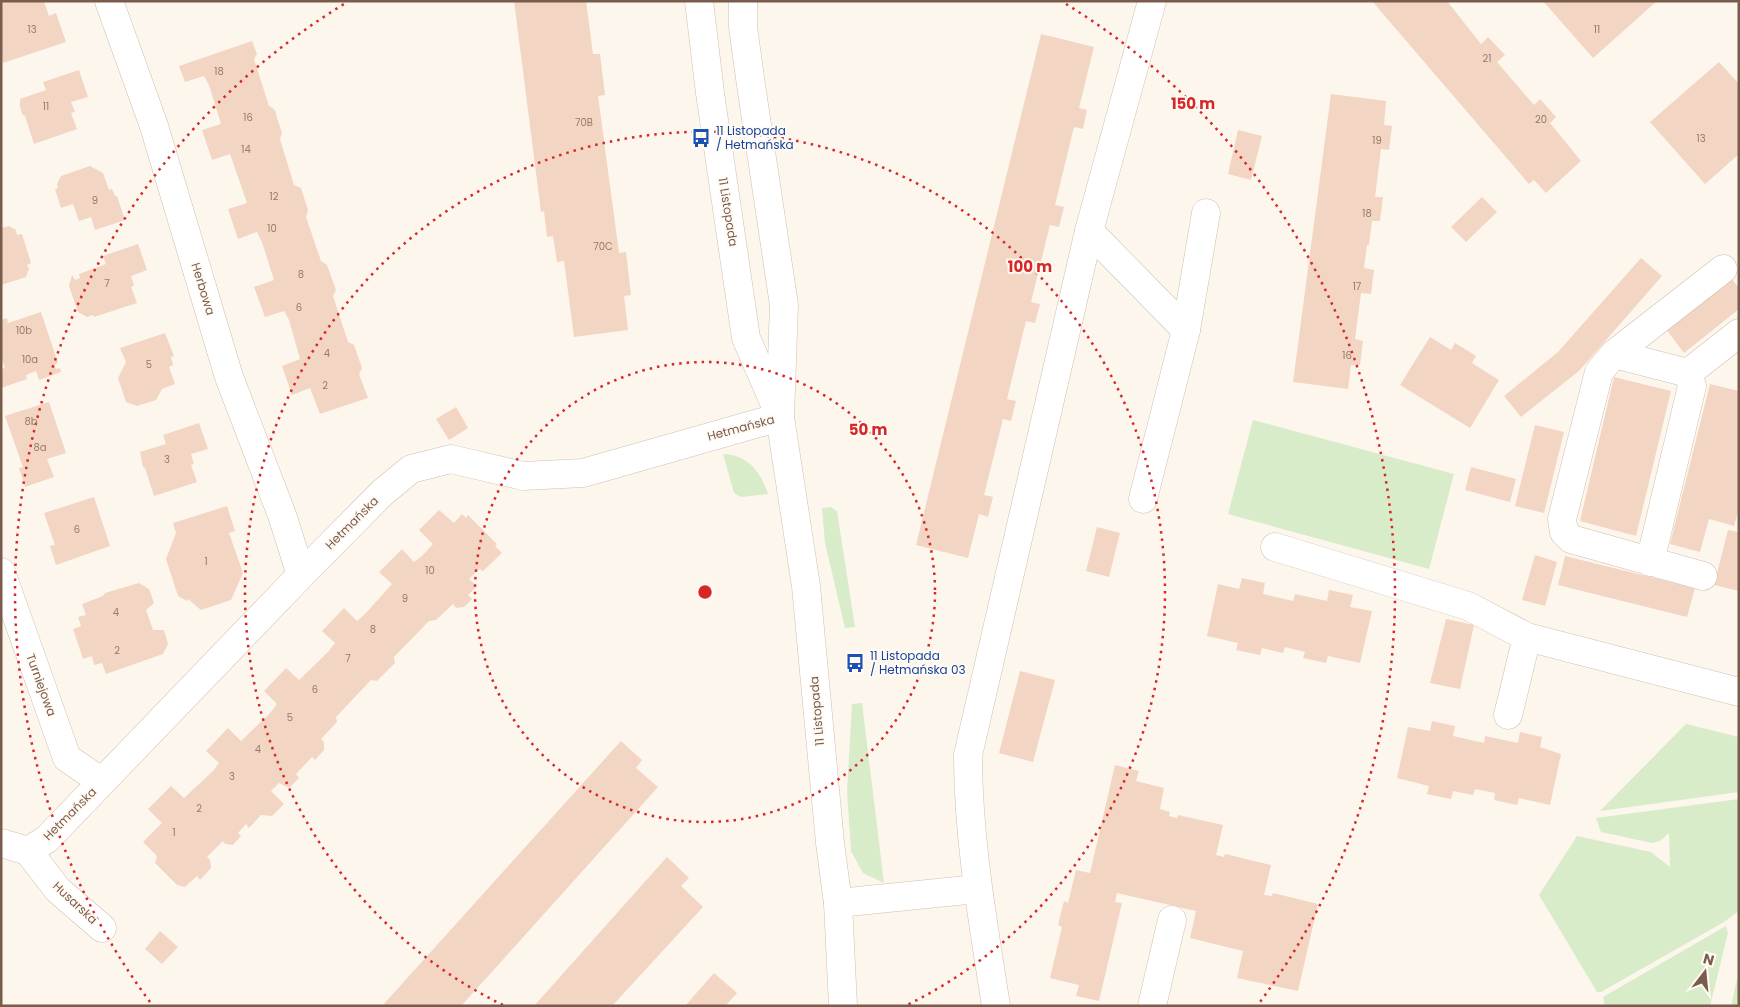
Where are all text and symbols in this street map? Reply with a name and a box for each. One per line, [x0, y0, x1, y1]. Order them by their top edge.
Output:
house number: 13 [27, 22, 37, 37]
house number: 11 [1594, 22, 1600, 37]
house number: 21 [1483, 51, 1491, 66]
house number: 18 [214, 64, 224, 79]
text: 150 m [1171, 93, 1215, 114]
house number: 11 [43, 99, 49, 114]
house number: 16 [243, 110, 253, 125]
house number: 20 [1535, 112, 1547, 127]
house number: 70B [575, 115, 593, 130]
place label: 11 Listopada / Hetmańska [716, 122, 794, 153]
bus stop icon: 11 Listopada / Hetmańska [690, 127, 712, 149]
house number: 13 [1696, 131, 1706, 146]
house number: 19 [1372, 133, 1382, 148]
house number: 14 [241, 142, 251, 157]
street label: 11 Listopada [715, 176, 742, 248]
house number: 12 [270, 189, 279, 204]
house number: 9 [92, 193, 98, 208]
house number: 18 [1362, 206, 1372, 221]
house number: 10 [267, 221, 277, 236]
house number: 70C [593, 239, 613, 254]
text: 100 m [1008, 256, 1052, 277]
street label: Herbowa [187, 261, 219, 317]
house number: 8 [298, 267, 304, 282]
house number: 7 [104, 276, 110, 291]
house number: 17 [1353, 279, 1362, 294]
house number: 6 [296, 300, 302, 315]
house number: 10b [16, 323, 32, 338]
house number: 4 [324, 346, 330, 361]
house number: 16 [1342, 348, 1352, 363]
house number: 10a [22, 352, 38, 367]
house number: 5 [146, 357, 152, 372]
house number: 2 [322, 378, 328, 393]
street label: Hetmańska [705, 410, 776, 445]
house number: 8b [24, 414, 38, 429]
text: 50 m [849, 419, 887, 440]
house number: 8a [33, 440, 47, 455]
house number: 3 [164, 452, 170, 467]
street label: Hetmańska [321, 492, 382, 553]
house number: 6 [74, 522, 80, 537]
house number: 1 [204, 554, 208, 569]
house number: 10 [425, 563, 435, 578]
centre of rings [696, 583, 714, 601]
house number: 9 [402, 591, 408, 606]
house number: 4 [113, 605, 119, 620]
house number: 8 [370, 622, 376, 637]
house number: 2 [114, 643, 120, 658]
place label: 11 Listopada / Hetmańska 03 [870, 647, 966, 678]
street label: Turniejowa [22, 651, 61, 718]
house number: 7 [345, 651, 351, 666]
bus stop icon: 11 Listopada / Hetmańska 03 [844, 652, 866, 674]
street label: 11 Listopada [805, 676, 828, 747]
house number: 6 [312, 682, 318, 697]
house number: 5 [287, 710, 293, 725]
house number: 4 [255, 742, 261, 757]
house number: 3 [229, 769, 235, 784]
street label: Hetmańska [39, 783, 100, 844]
house number: 2 [196, 801, 202, 816]
house number: 1 [172, 825, 176, 840]
street label: Husarska [49, 878, 101, 928]
north arrow [1680, 947, 1730, 997]
text: N [1701, 948, 1716, 971]

